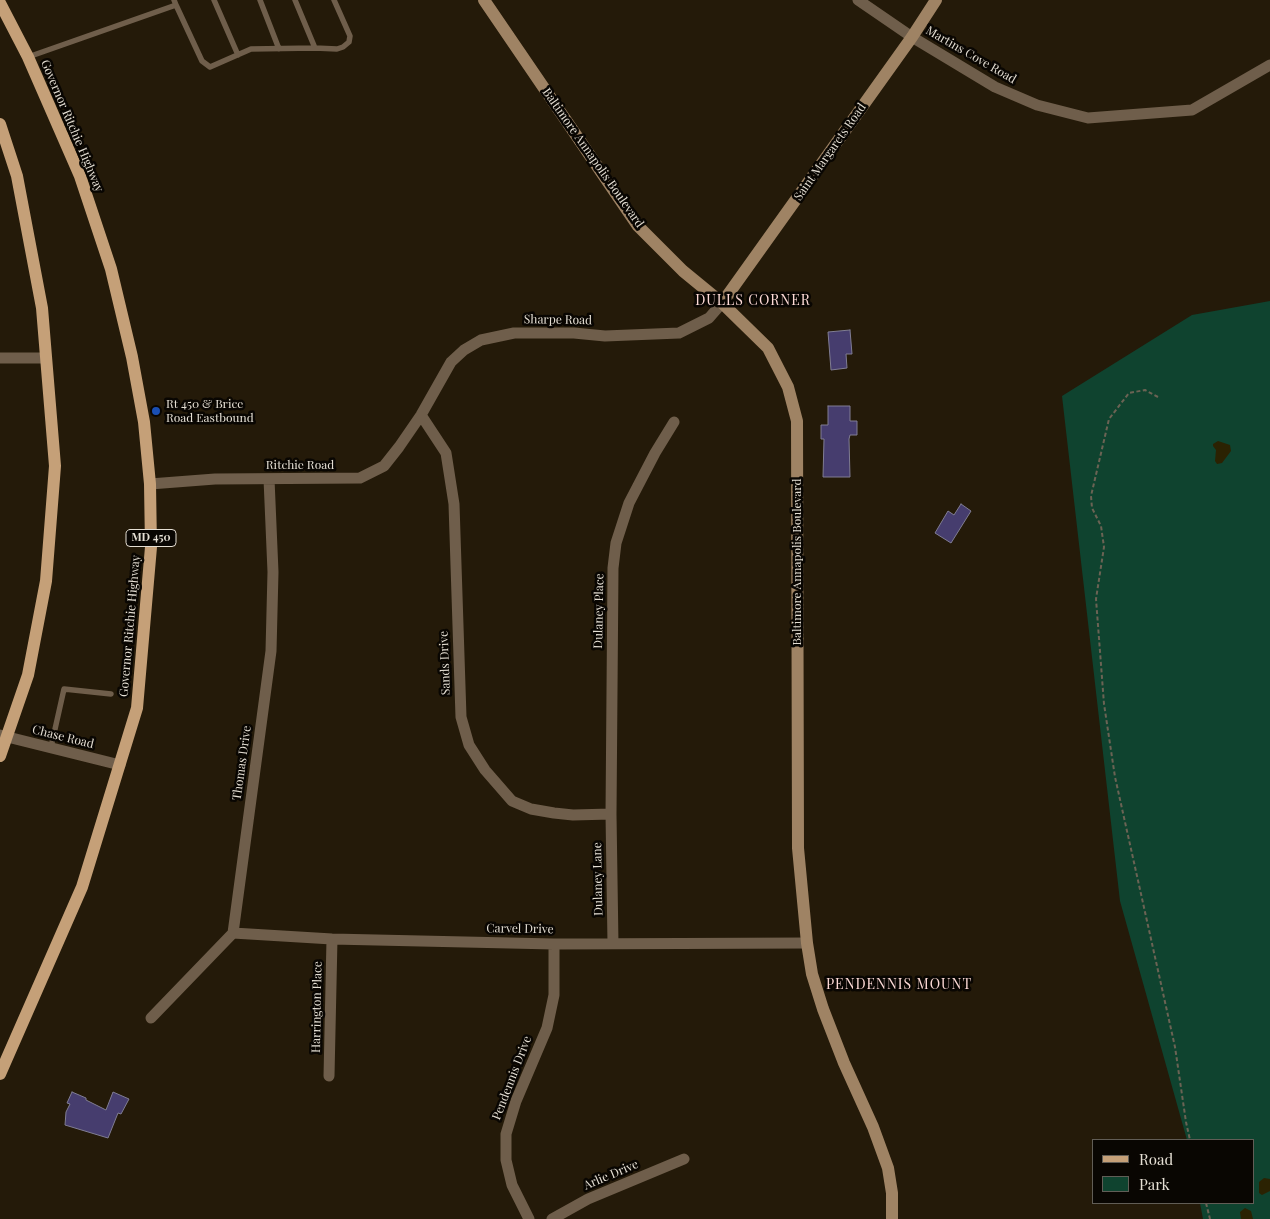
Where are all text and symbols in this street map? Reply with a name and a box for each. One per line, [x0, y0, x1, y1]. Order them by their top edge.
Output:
street label: Martins Cove Road [923, 23, 1019, 87]
street label: Governor Ritchie Highway [38, 58, 106, 194]
street label: Baltimore Annapolis Boulevard [539, 86, 647, 230]
street label: Saint Margarets Road [791, 101, 869, 203]
district label: DULLS CORNER [694, 293, 812, 309]
street label: Sharpe Road [524, 312, 592, 328]
place label: Rt 450 & Brice Road Eastbound [166, 397, 254, 425]
marker: Rt 450 & Brice Road Eastbound [150, 405, 162, 417]
street label: Ritchie Road [266, 458, 334, 472]
street label: Baltimore Annapolis Boulevard [790, 479, 804, 645]
road number: MD 450 [126, 530, 176, 546]
street label: Governor Ritchie Highway [117, 555, 143, 697]
street label: Dulaney Place [591, 573, 607, 649]
street label: Sands Drive [437, 631, 453, 695]
street label: Chase Road [31, 722, 95, 752]
street label: Thomas Drive [230, 725, 254, 801]
street label: Dulaney Lane [590, 842, 606, 916]
street label: Carvel Drive [486, 921, 554, 937]
street label: Harrington Place [309, 961, 325, 1053]
district label: PENDENNIS MOUNT [824, 977, 974, 993]
street label: Pendennis Drive [489, 1034, 535, 1122]
legend [1092, 1139, 1255, 1204]
text: Road [1139, 1149, 1173, 1169]
street label: Arlie Drive [581, 1157, 641, 1193]
text: Park [1139, 1174, 1170, 1194]

